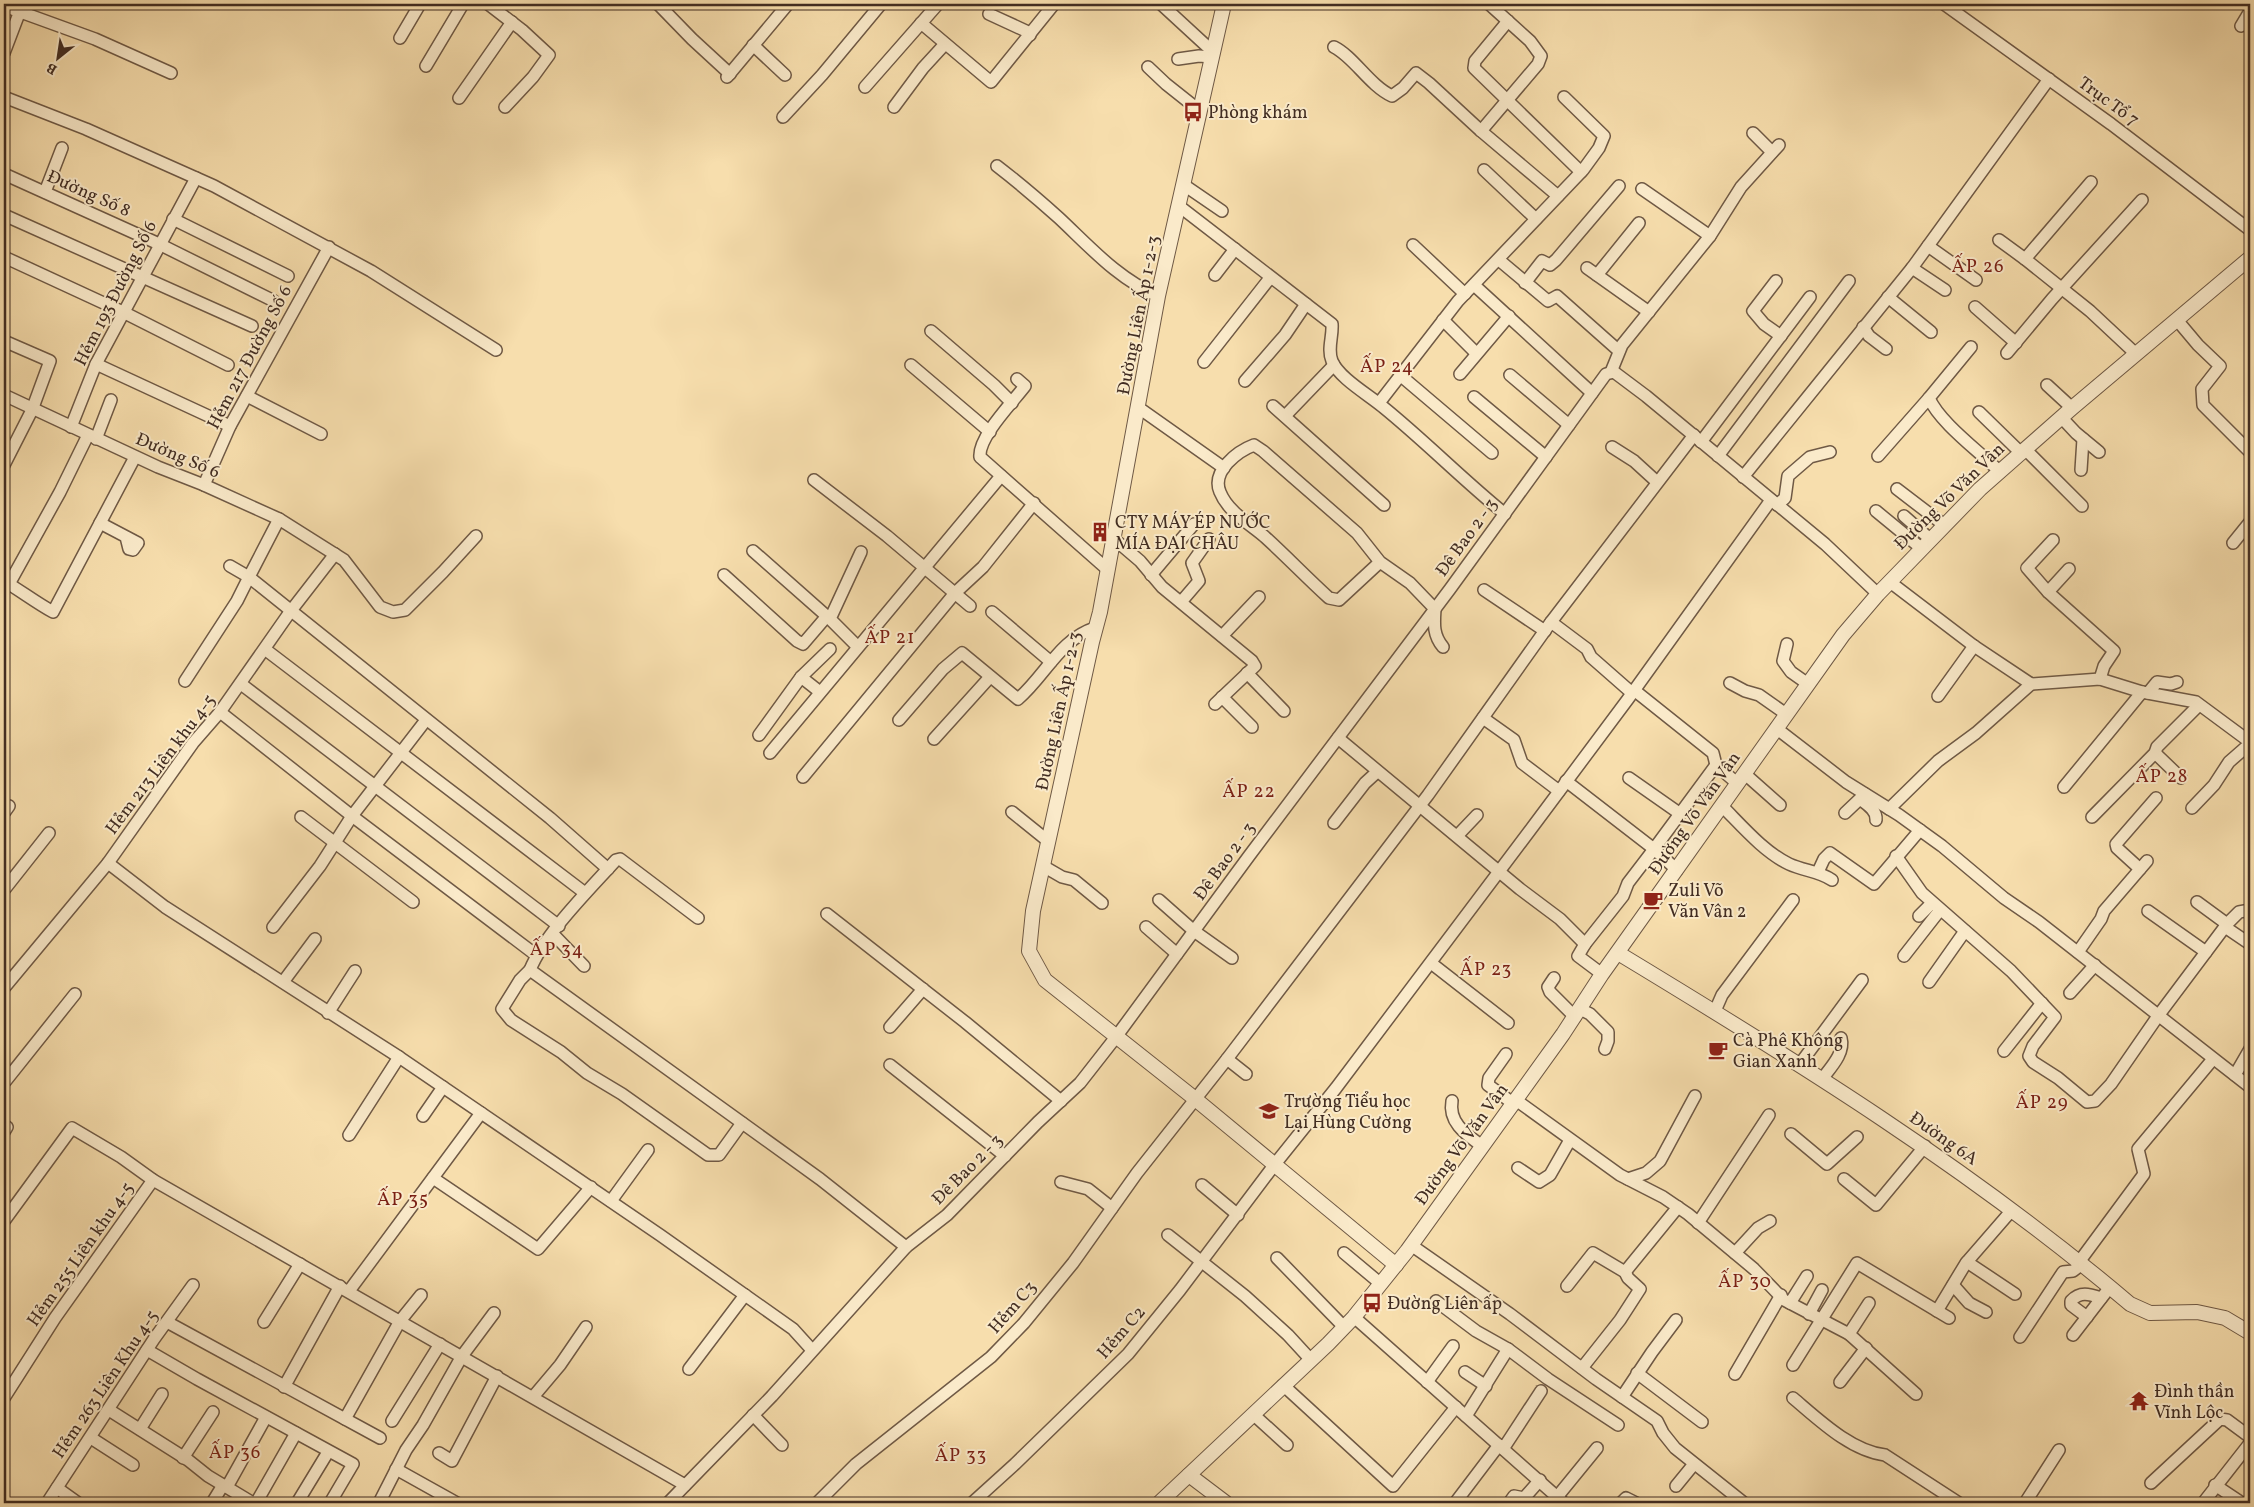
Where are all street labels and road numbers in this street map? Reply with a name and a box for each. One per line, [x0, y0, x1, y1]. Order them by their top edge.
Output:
street label: Trục Tổ 7 [2073, 72, 2144, 133]
street label: Đường Số 8 [42, 165, 134, 224]
street label: Hẻm 193 Đường Số 6 [69, 217, 164, 371]
street label: Đường Liên Ấp 1-2-3 [1110, 233, 1167, 397]
street label: Hẻm 217 Đường Số 6 [202, 281, 299, 434]
street label: Đường Số 6 [131, 427, 224, 485]
street label: Đường Võ Văn Vân [1889, 437, 2011, 557]
street label: Đê Bao 2 - 3 [1430, 493, 1504, 582]
street label: Đường Liên Ấp 1-2-3 [1028, 629, 1089, 793]
street label: Hẻm 213 Liên khu 4-5 [100, 689, 222, 840]
street label: Đường Võ Văn Vân [1643, 747, 1747, 881]
street label: Đê Bao 2 - 3 [1188, 817, 1262, 906]
street label: Đường Võ Văn Vân [1409, 1079, 1515, 1211]
street label: Đường 6A [1904, 1106, 1983, 1172]
street label: Đê Bao 2 - 3 [927, 1129, 1009, 1211]
street label: Hẻm 255 Liên khu 4-5 [22, 1178, 141, 1332]
street label: Hẻm C3 [983, 1276, 1043, 1340]
street label: Hẻm C2 [1092, 1301, 1152, 1365]
street label: Hẻm 263 Liên Khu 4-5 [47, 1306, 165, 1464]

